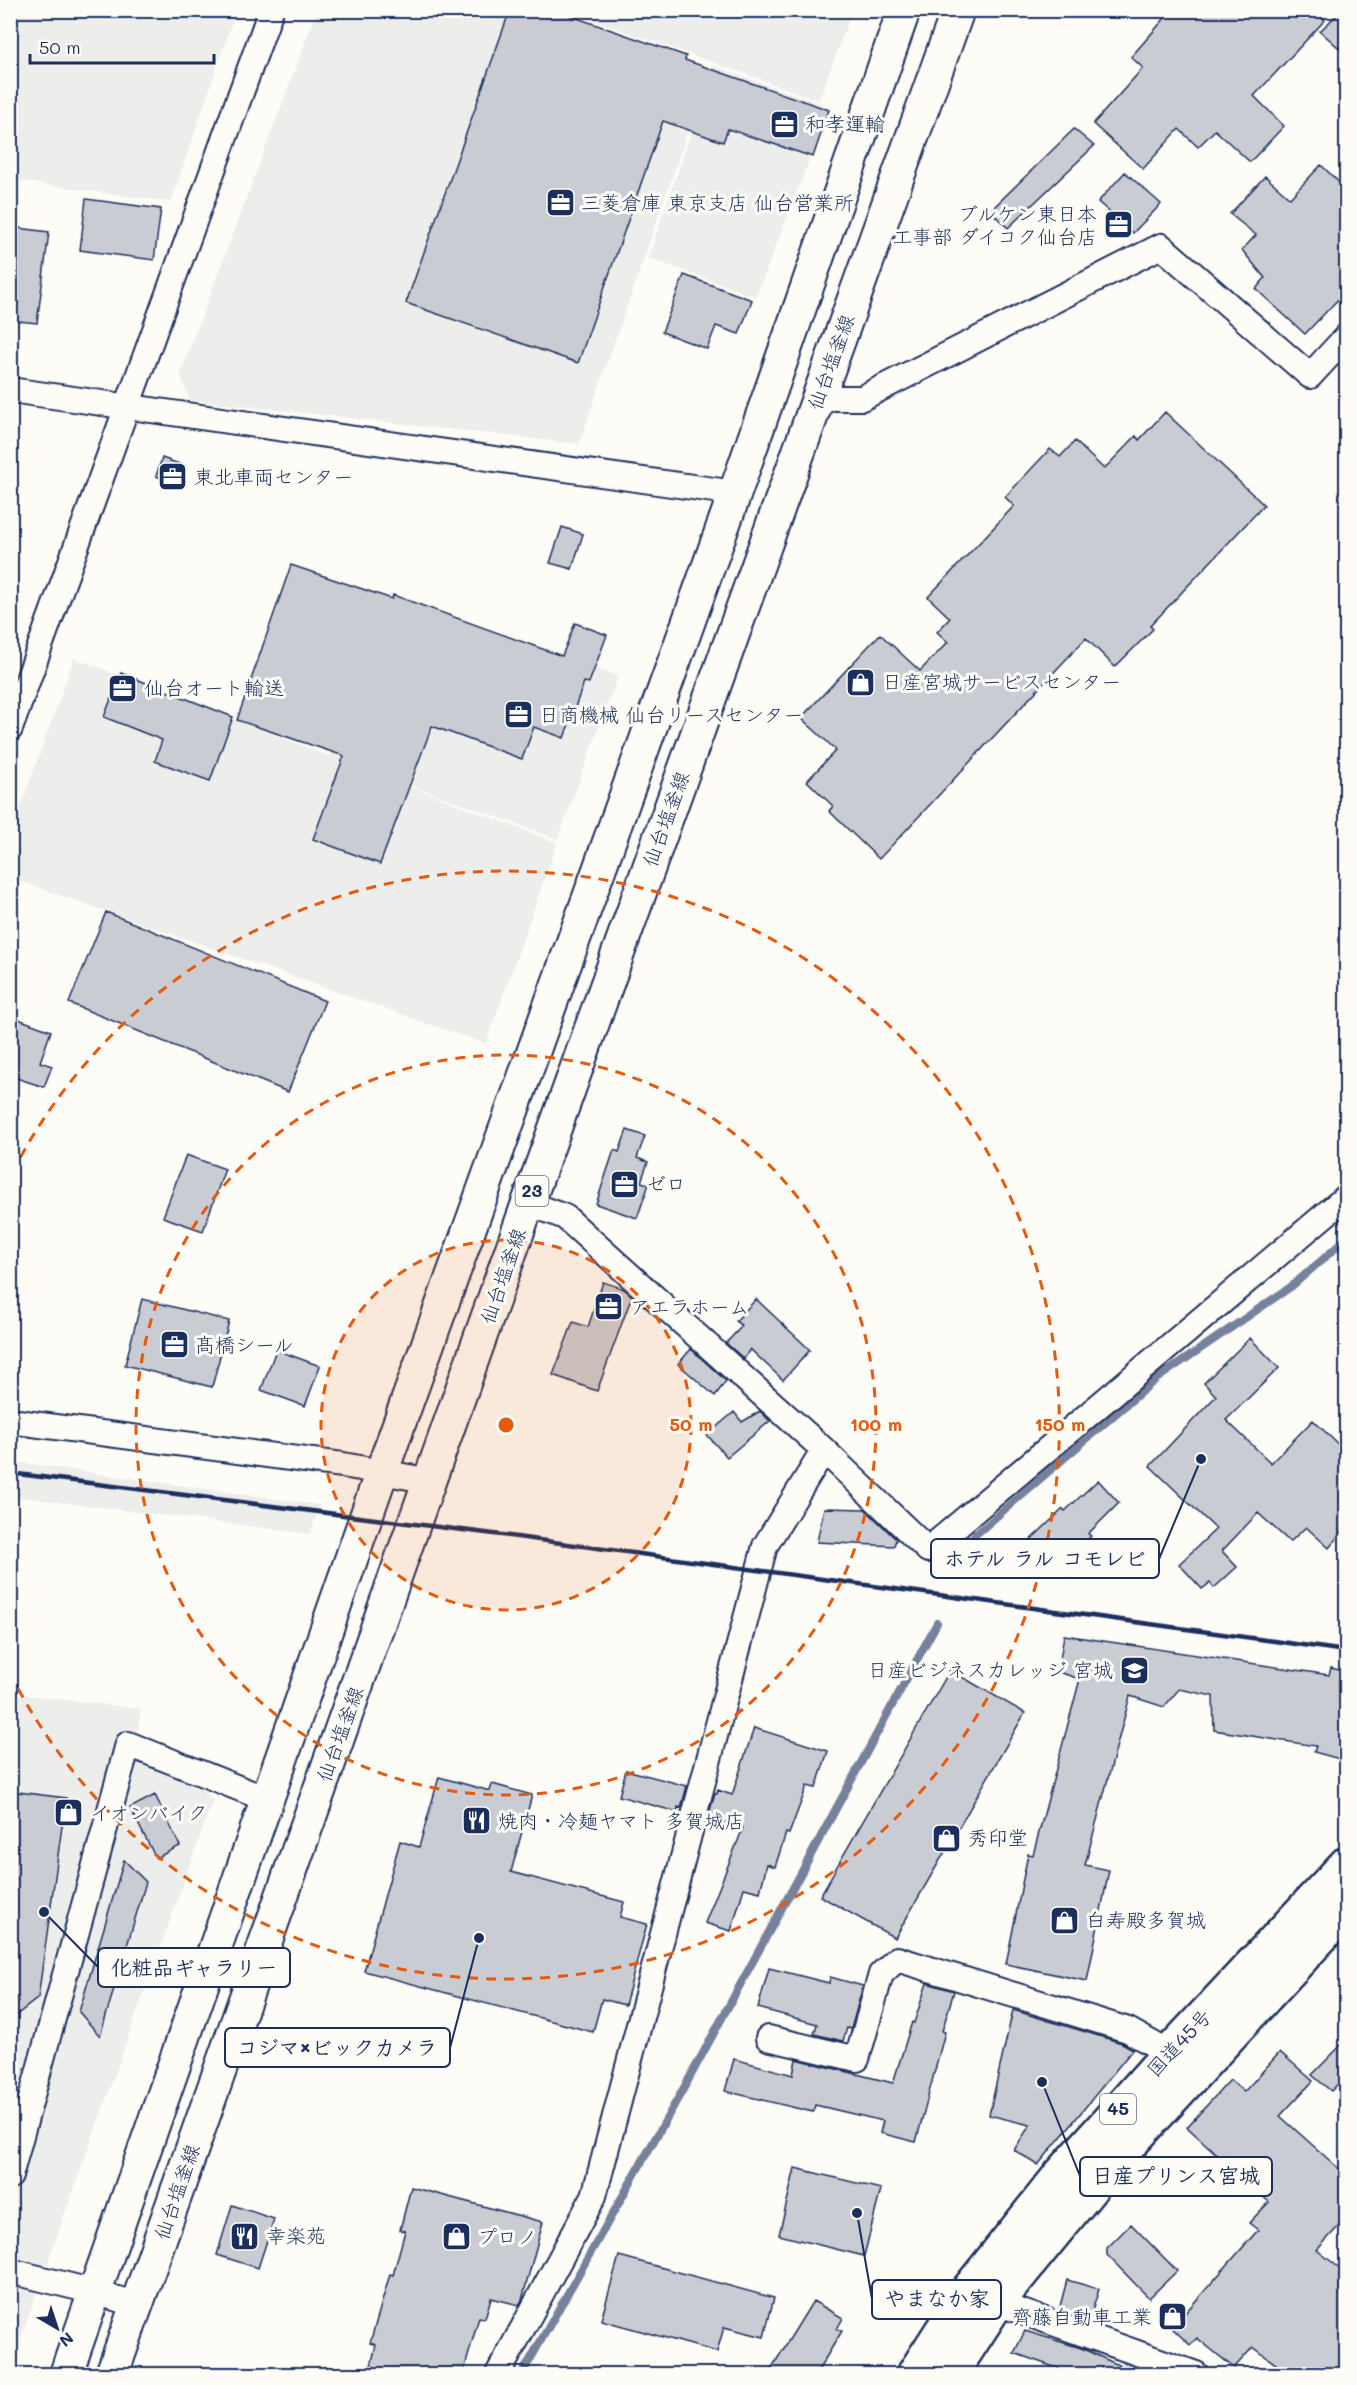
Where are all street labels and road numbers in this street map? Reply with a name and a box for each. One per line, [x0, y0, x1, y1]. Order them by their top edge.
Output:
street label: 仙台塩釜線 [801, 310, 859, 413]
street label: 仙台塩釜線 [636, 767, 694, 870]
road number: 23 [516, 1176, 548, 1206]
street label: 仙台塩釜線 [473, 1224, 531, 1327]
street label: 仙台塩釜線 [310, 1682, 368, 1785]
street label: 国道45号 [1140, 2003, 1216, 2082]
road number: 45 [1100, 2094, 1136, 2124]
street label: 仙台塩釜線 [147, 2140, 205, 2243]

